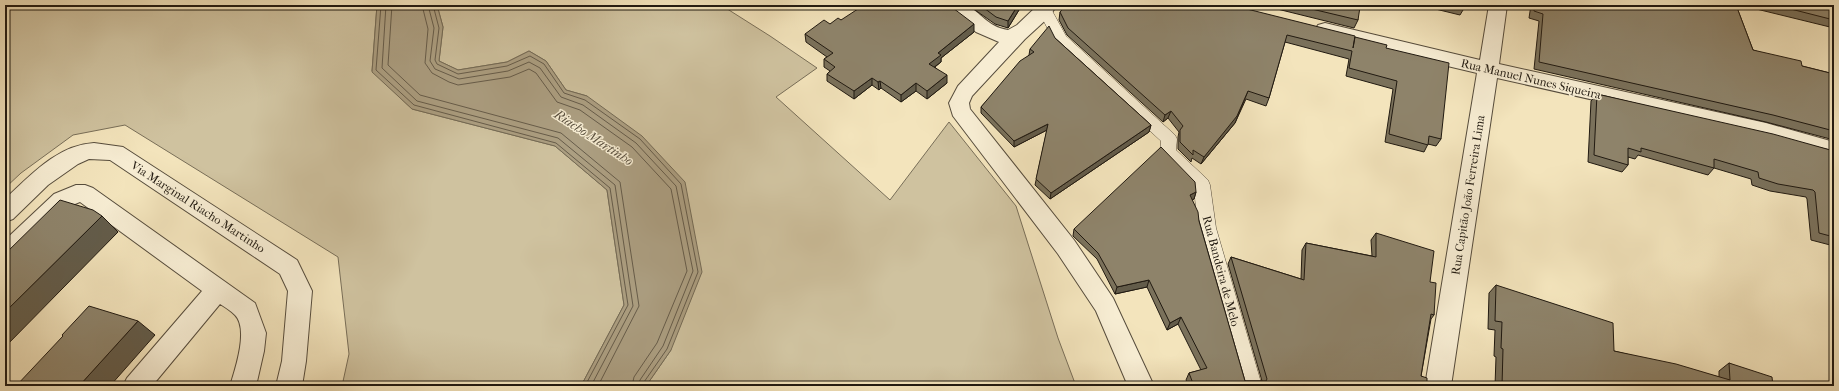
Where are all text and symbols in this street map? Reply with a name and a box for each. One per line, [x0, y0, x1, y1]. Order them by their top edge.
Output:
street label: Rua Manuel Nunes Siqueira [1459, 56, 1603, 102]
water label: Riacho Martinho [551, 106, 636, 169]
street label: Rua Capitão João Ferreira Lima [1448, 114, 1488, 276]
street label: Via Marginal Riacho Martinho [127, 158, 268, 256]
street label: Rua Bandeira de Melo [1199, 214, 1243, 328]

